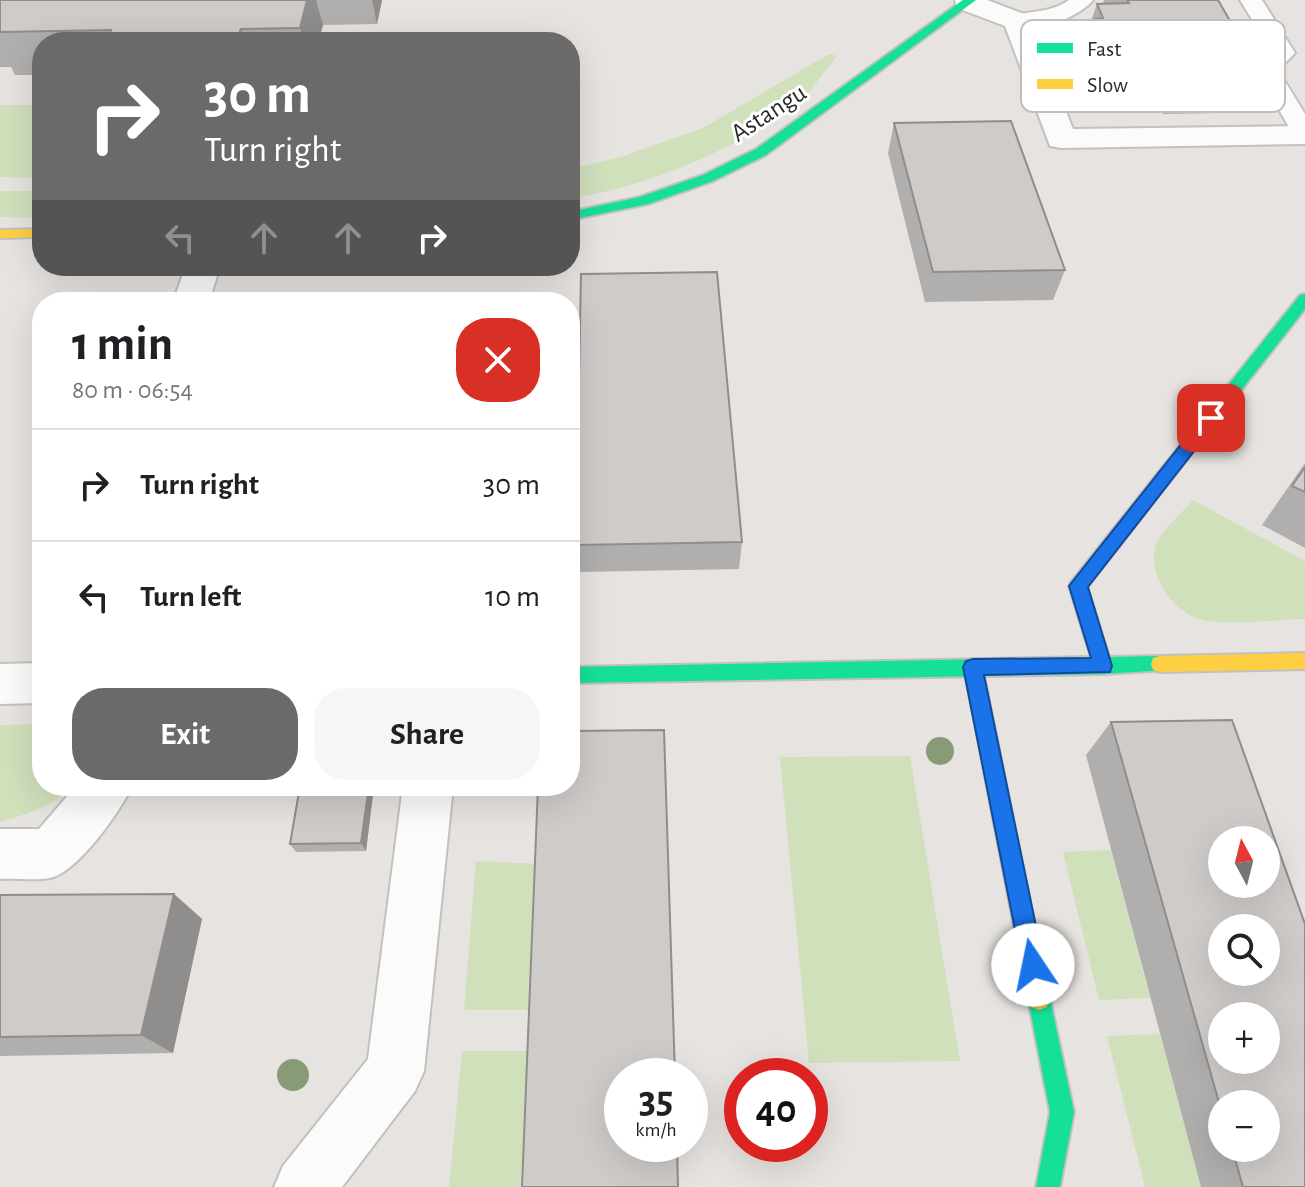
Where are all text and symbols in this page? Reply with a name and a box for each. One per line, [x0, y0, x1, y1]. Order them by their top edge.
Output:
legend [1021, 20, 1285, 112]
text: Fast [1087, 38, 1121, 60]
icon: right [72, 64, 176, 168]
text: 30 m [204, 67, 311, 123]
text: Slow [1087, 74, 1128, 96]
street label: Astangu [726, 79, 811, 147]
text: Turn right [204, 132, 341, 168]
icon: left [158, 216, 202, 260]
icon: ahead [242, 216, 286, 260]
icon: ahead [326, 216, 370, 260]
icon: right [410, 216, 454, 260]
button: close [456, 318, 540, 402]
text: 1 min [72, 321, 173, 369]
text: 80 m · 06:54 [72, 377, 193, 403]
pin [1177, 384, 1245, 452]
icon: arrive [1189, 396, 1233, 440]
icon: right [72, 463, 116, 507]
text: Turn right [140, 470, 259, 500]
text: 30 m [483, 470, 540, 500]
icon: left [72, 575, 116, 619]
text: Turn left [140, 582, 241, 612]
text: 10 m [485, 582, 540, 612]
button: Exit [72, 688, 298, 780]
button: Share [314, 688, 540, 780]
north arrow [1208, 826, 1280, 898]
map controls [1208, 826, 1280, 1162]
button: search [1208, 914, 1280, 986]
position arrow [991, 923, 1075, 1007]
button: + [1208, 1002, 1280, 1074]
speed limit sign: 40 [724, 1058, 828, 1162]
text: 35 [639, 1080, 673, 1120]
button: − [1208, 1090, 1280, 1162]
text: km/h [635, 1120, 677, 1140]

